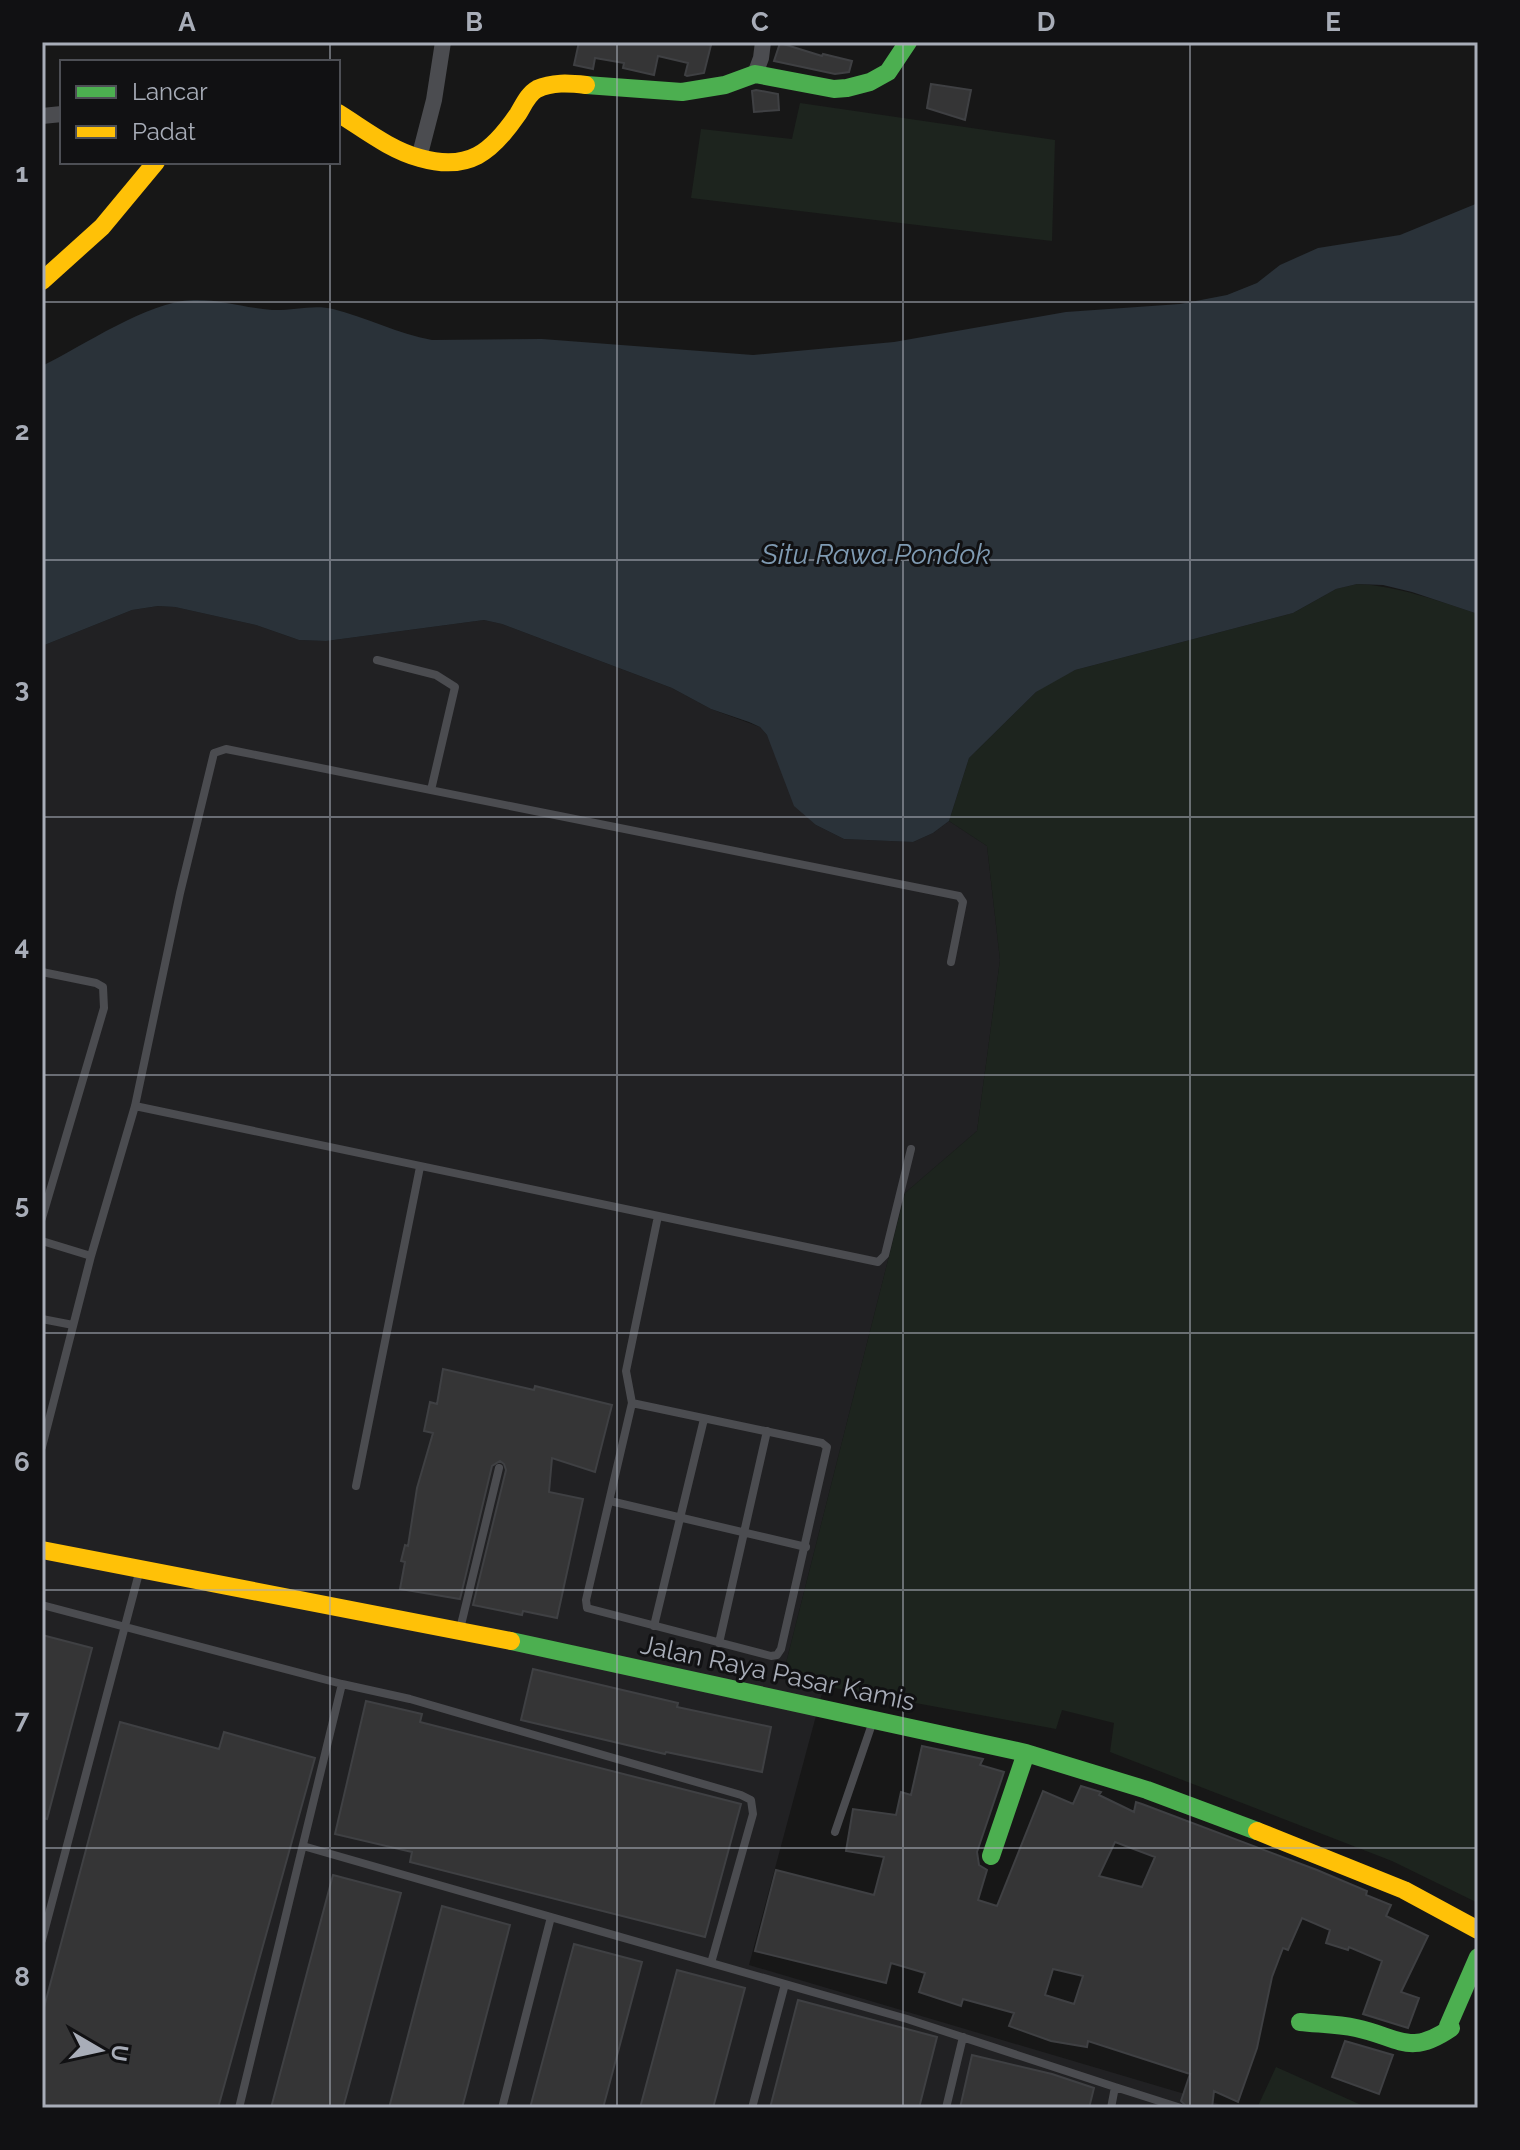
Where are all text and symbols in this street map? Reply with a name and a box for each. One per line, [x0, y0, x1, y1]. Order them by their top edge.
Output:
text: A [178, 7, 196, 37]
text: B [465, 7, 483, 37]
text: C [751, 7, 769, 37]
text: D [1037, 7, 1055, 37]
text: E [1325, 7, 1341, 37]
legend [60, 60, 340, 164]
text: Lancar [132, 77, 208, 106]
text: Padat [132, 117, 196, 146]
text: 1 [16, 158, 29, 188]
text: 2 [15, 416, 29, 446]
water label: Situ Rawa Pondok [761, 538, 991, 571]
text: 3 [15, 673, 29, 703]
text: 4 [15, 931, 29, 961]
text: 5 [15, 1189, 29, 1219]
text: 6 [14, 1447, 30, 1477]
street label: Jalan Raya Pasar Kamis [638, 1629, 918, 1717]
text: 7 [15, 1704, 30, 1734]
text: 8 [14, 1962, 30, 1992]
north arrow [60, 2010, 140, 2090]
text: U [106, 2043, 134, 2063]

